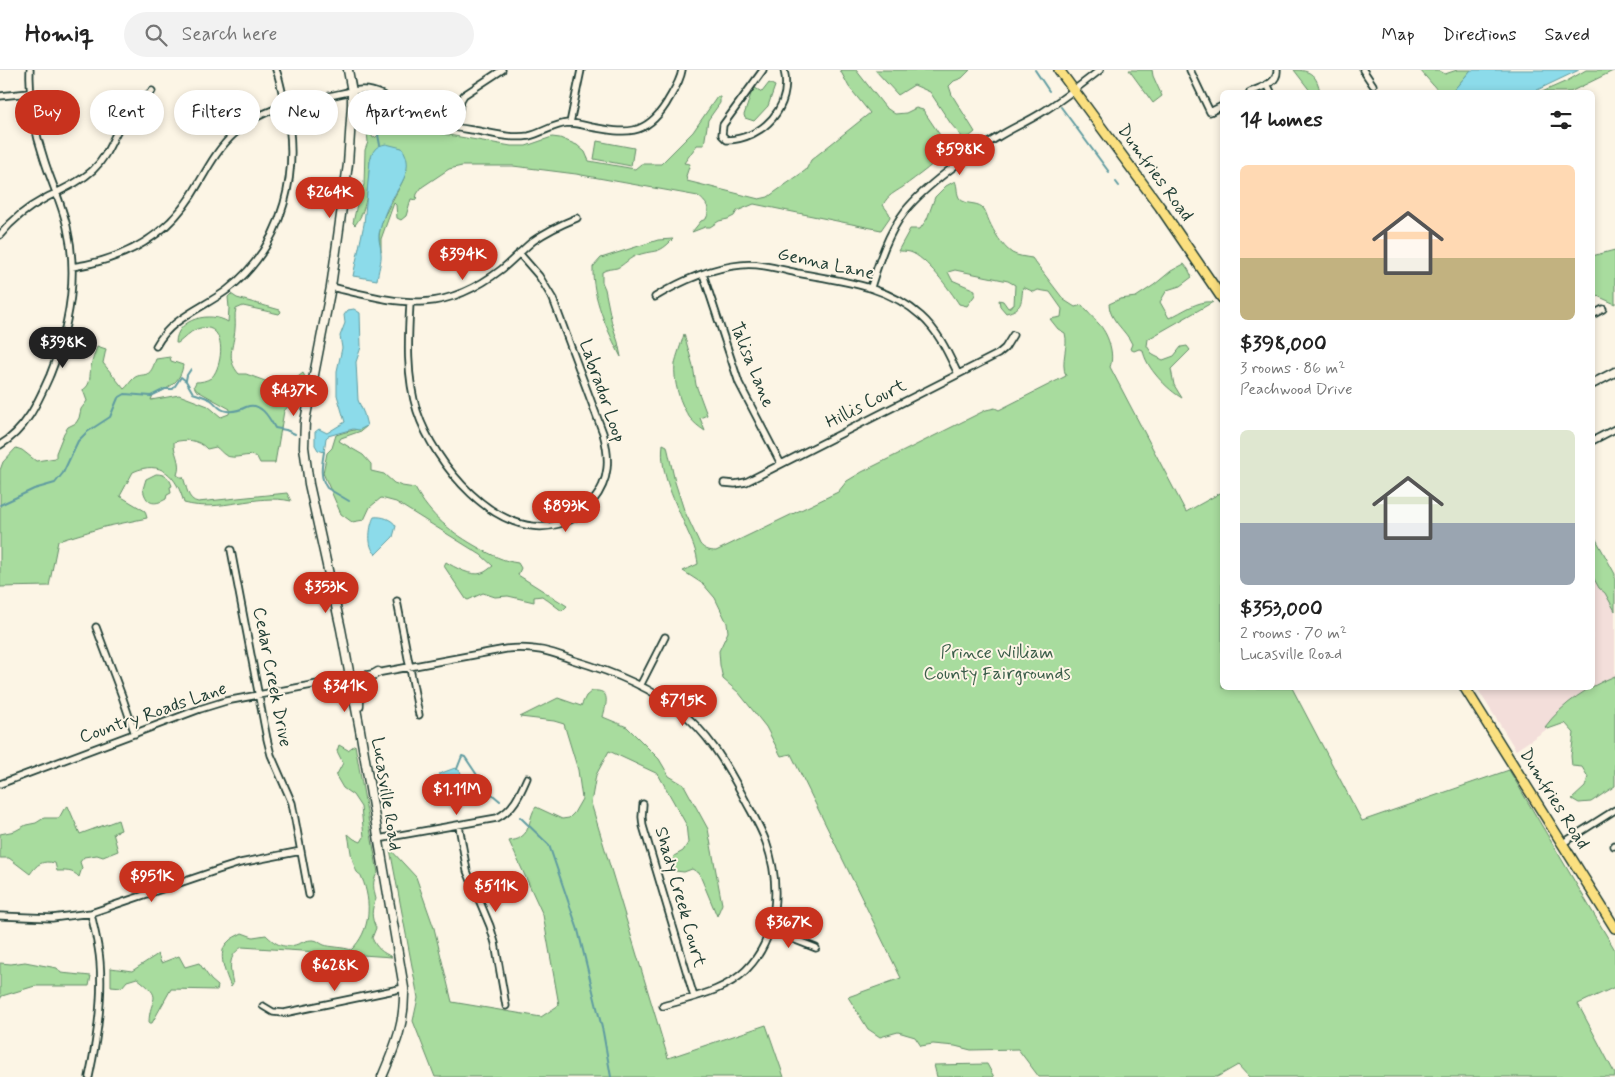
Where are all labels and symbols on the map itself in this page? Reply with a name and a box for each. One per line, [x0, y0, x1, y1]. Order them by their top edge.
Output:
street label: Dumfries Road [1112, 120, 1198, 226]
pin: $598K [925, 134, 995, 176]
pin: $264K [295, 176, 365, 219]
pin: $394K [428, 238, 498, 281]
street label: Genna Lane [775, 242, 877, 286]
street label: Talisa Lane [724, 319, 780, 411]
pin: $398K [28, 326, 98, 369]
street label: Labrador Loop [573, 336, 631, 446]
street label: Hillis Court [822, 373, 911, 435]
pin: $437K [259, 374, 329, 417]
pin: $893K [531, 490, 601, 533]
pin: $353K [291, 572, 361, 614]
street label: Cedar Creek Drive [247, 605, 297, 749]
park label: Prince William County Fairgrounds [923, 641, 1071, 686]
pin: $341K [310, 670, 380, 713]
street label: Country Roads Lane [76, 677, 230, 749]
pin: $715K [648, 684, 718, 727]
street label: Lucasville Road [365, 735, 407, 853]
street label: Dumfries Road [1513, 744, 1595, 854]
pin: $1.11M [416, 774, 498, 816]
street label: Shady Creek Court [648, 824, 712, 970]
pin: $951K [117, 860, 187, 903]
pin: $511K [461, 870, 531, 913]
pin: $367K [754, 906, 824, 949]
pin: $628K [300, 950, 370, 992]

